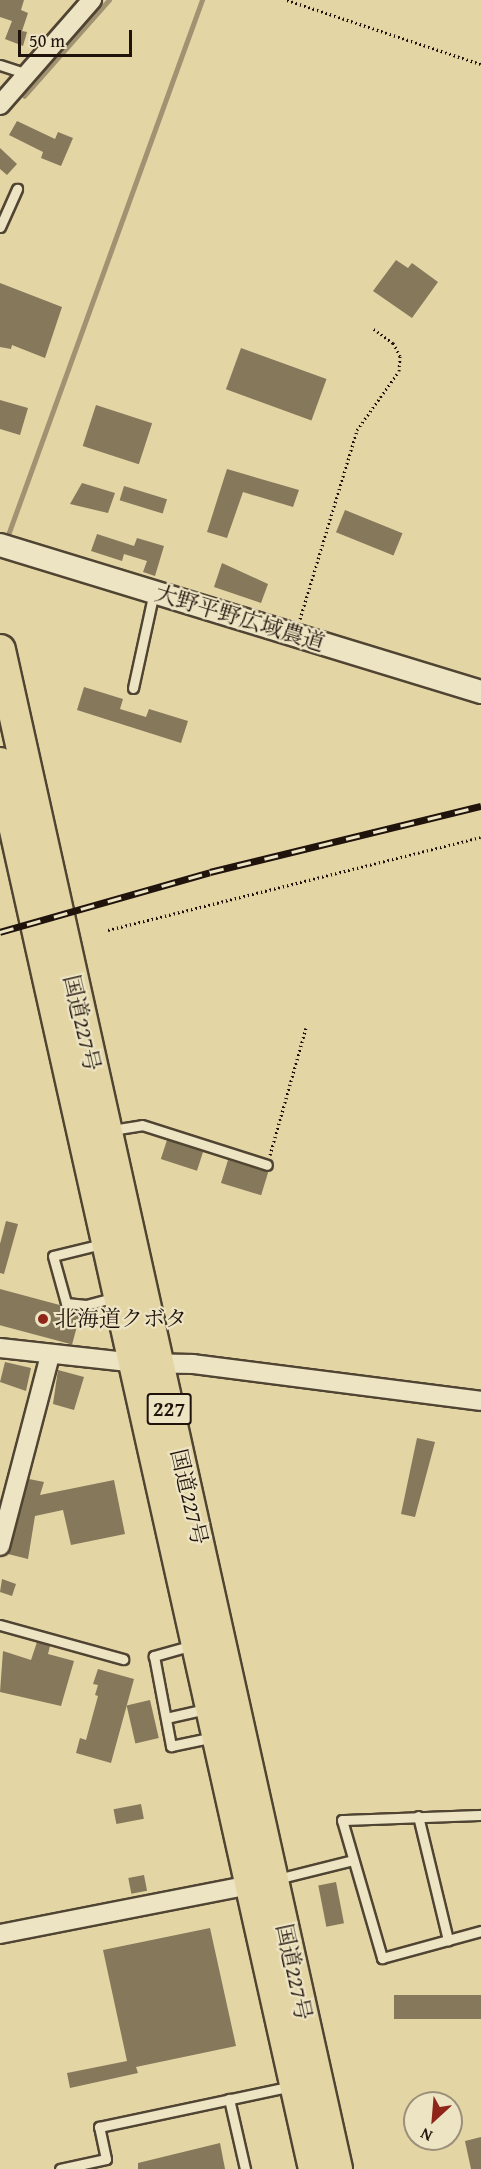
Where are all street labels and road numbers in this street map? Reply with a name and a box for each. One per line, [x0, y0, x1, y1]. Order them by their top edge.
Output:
street label: 大野平野広域農道 [152, 580, 328, 656]
street label: 国道227号 [58, 972, 106, 1074]
road number: 227 [146, 1391, 192, 1427]
street label: 国道227号 [165, 1446, 213, 1548]
street label: 国道227号 [271, 1921, 317, 2023]

